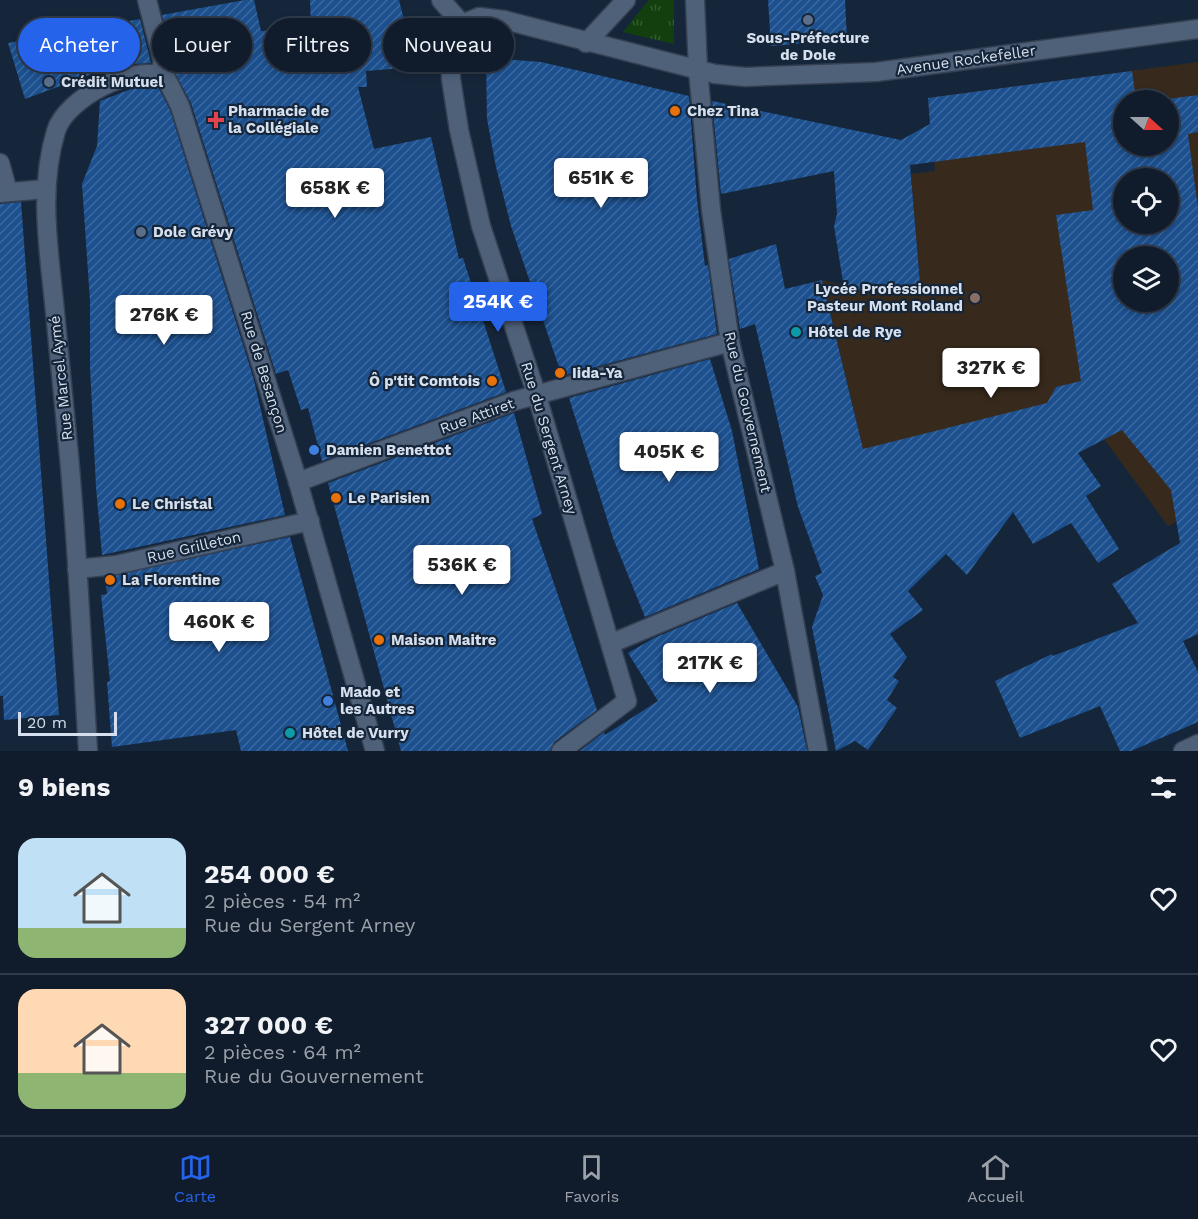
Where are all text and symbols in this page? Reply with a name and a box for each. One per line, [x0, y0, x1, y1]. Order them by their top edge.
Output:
marker: Sous-Préfecture de Dole [801, 13, 815, 27]
chip: Acheter [18, 18, 140, 72]
chip: Louer [152, 18, 252, 72]
chip: Filtres [264, 18, 371, 72]
chip: Nouveau [383, 18, 514, 72]
place label: Sous-Préfecture de Dole [746, 29, 870, 64]
street label: Avenue Rockefeller [895, 41, 1037, 79]
place label: Crédit Mutuel [61, 73, 163, 91]
marker: Crédit Mutuel [42, 75, 56, 89]
north arrow [1113, 90, 1179, 156]
map controls [1113, 90, 1179, 312]
place label: Pharmacie de la Collégiale [228, 102, 329, 137]
place label: Chez Tina [687, 102, 759, 120]
marker: Chez Tina [668, 104, 682, 118]
marker: Pharmacie de la Collégiale [209, 113, 223, 127]
pin: 651K € [552, 158, 650, 209]
text: 651K € [568, 165, 634, 189]
pin: 658K € [286, 168, 384, 219]
button: locate [1113, 168, 1179, 234]
text: 658K € [300, 175, 370, 199]
place label: Dole Grévy [153, 223, 234, 241]
marker: Dole Grévy [134, 225, 148, 239]
button: layers [1113, 246, 1179, 312]
place label: Lycée Professionnel Pasteur Mont Roland [807, 280, 963, 315]
pin: 254K € [449, 282, 547, 333]
text: 254K € [463, 289, 533, 313]
marker: Lycée Professionnel Pasteur Mont Roland [968, 291, 982, 305]
pin: 276K € [115, 295, 213, 346]
text: 276K € [129, 302, 199, 326]
street label: Rue de Besançon [237, 309, 291, 435]
street label: Rue Marcel Aymé [45, 315, 77, 441]
place label: Hôtel de Rye [808, 323, 902, 341]
marker: Hôtel de Rye [789, 325, 803, 339]
street label: Rue du Gouvernement [721, 330, 775, 495]
pin: 327K € [942, 348, 1040, 399]
text: 327K € [956, 355, 1026, 379]
street label: Rue du Sergent Arney [517, 360, 581, 517]
place label: Iida-Ya [572, 364, 623, 382]
marker: Iida-Ya [553, 366, 567, 380]
place label: Ô p'tit Comtois [369, 372, 480, 390]
marker: Ô p'tit Comtois [485, 374, 499, 388]
street label: Rue Attiret [437, 394, 517, 438]
pin: 405K € [620, 432, 718, 483]
text: 405K € [634, 439, 704, 463]
place label: Damien Benettot [326, 441, 451, 459]
marker: Damien Benettot [307, 443, 321, 457]
place label: Le Parisien [348, 489, 430, 507]
marker: Le Parisien [329, 491, 343, 505]
place label: Le Christal [132, 495, 213, 513]
marker: Le Christal [113, 497, 127, 511]
street label: Rue Grilleton [145, 527, 243, 567]
pin: 536K € [413, 545, 511, 596]
text: 536K € [427, 552, 497, 576]
place label: La Florentine [122, 571, 220, 589]
marker: La Florentine [103, 573, 117, 587]
pin: 460K € [170, 602, 268, 653]
text: 460K € [183, 609, 255, 633]
place label: Maison Maitre [391, 631, 497, 649]
marker: Maison Maitre [372, 633, 386, 647]
pin: 217K € [661, 643, 759, 694]
text: 217K € [677, 650, 743, 674]
place label: Mado et les Autres [340, 683, 415, 718]
marker: Mado et les Autres [321, 694, 335, 708]
scale bar [18, 709, 117, 736]
text: 20 m [27, 713, 67, 732]
place label: Hôtel de Vurry [302, 724, 409, 742]
marker: Hôtel de Vurry [283, 726, 297, 740]
icon: filters [1147, 771, 1180, 804]
text: 9 biens [18, 772, 110, 802]
text: 254 000 € [204, 859, 335, 889]
icon: home [66, 862, 138, 934]
icon: heart [1147, 882, 1180, 915]
text: 2 pièces · 54 m² [204, 889, 360, 913]
text: Rue du Sergent Arney [204, 913, 415, 937]
text: 327 000 € [204, 1010, 333, 1040]
icon: home [66, 1013, 138, 1085]
icon: heart [1147, 1033, 1180, 1066]
text: 2 pièces · 64 m² [204, 1040, 361, 1064]
text: Rue du Gouvernement [204, 1064, 424, 1088]
tab: Carte [174, 1151, 216, 1206]
tab: Favoris [564, 1151, 619, 1206]
tab: Accueil [967, 1151, 1024, 1206]

